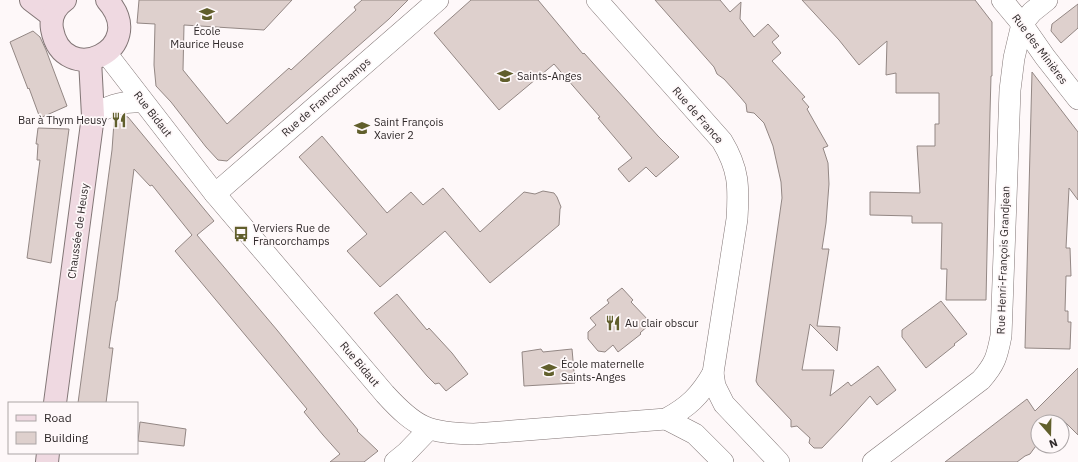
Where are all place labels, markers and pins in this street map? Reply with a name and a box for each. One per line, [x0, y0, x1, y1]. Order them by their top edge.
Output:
school or university icon: École Maurice Heuse [198, 5, 216, 23]
place label: École Maurice Heuse [170, 24, 244, 51]
school or university icon: Saints-Anges [496, 67, 514, 85]
place label: Saints-Anges [517, 69, 582, 83]
restaurant icon: Bar à Thym Heusy [110, 111, 128, 129]
place label: Bar à Thym Heusy [18, 113, 108, 127]
place label: Saint François Xavier 2 [374, 115, 444, 142]
school or university icon: Saint François Xavier 2 [353, 119, 371, 137]
place label: Verviers Rue de Francorchamps [253, 221, 330, 248]
bus stop icon: Verviers Rue de Francorchamps [232, 225, 250, 243]
restaurant icon: Au clair obscur [604, 314, 622, 332]
place label: Au clair obscur [625, 316, 698, 330]
place label: École maternelle Saints-Anges [561, 357, 644, 384]
school or university icon: École maternelle Saints-Anges [540, 361, 558, 379]

